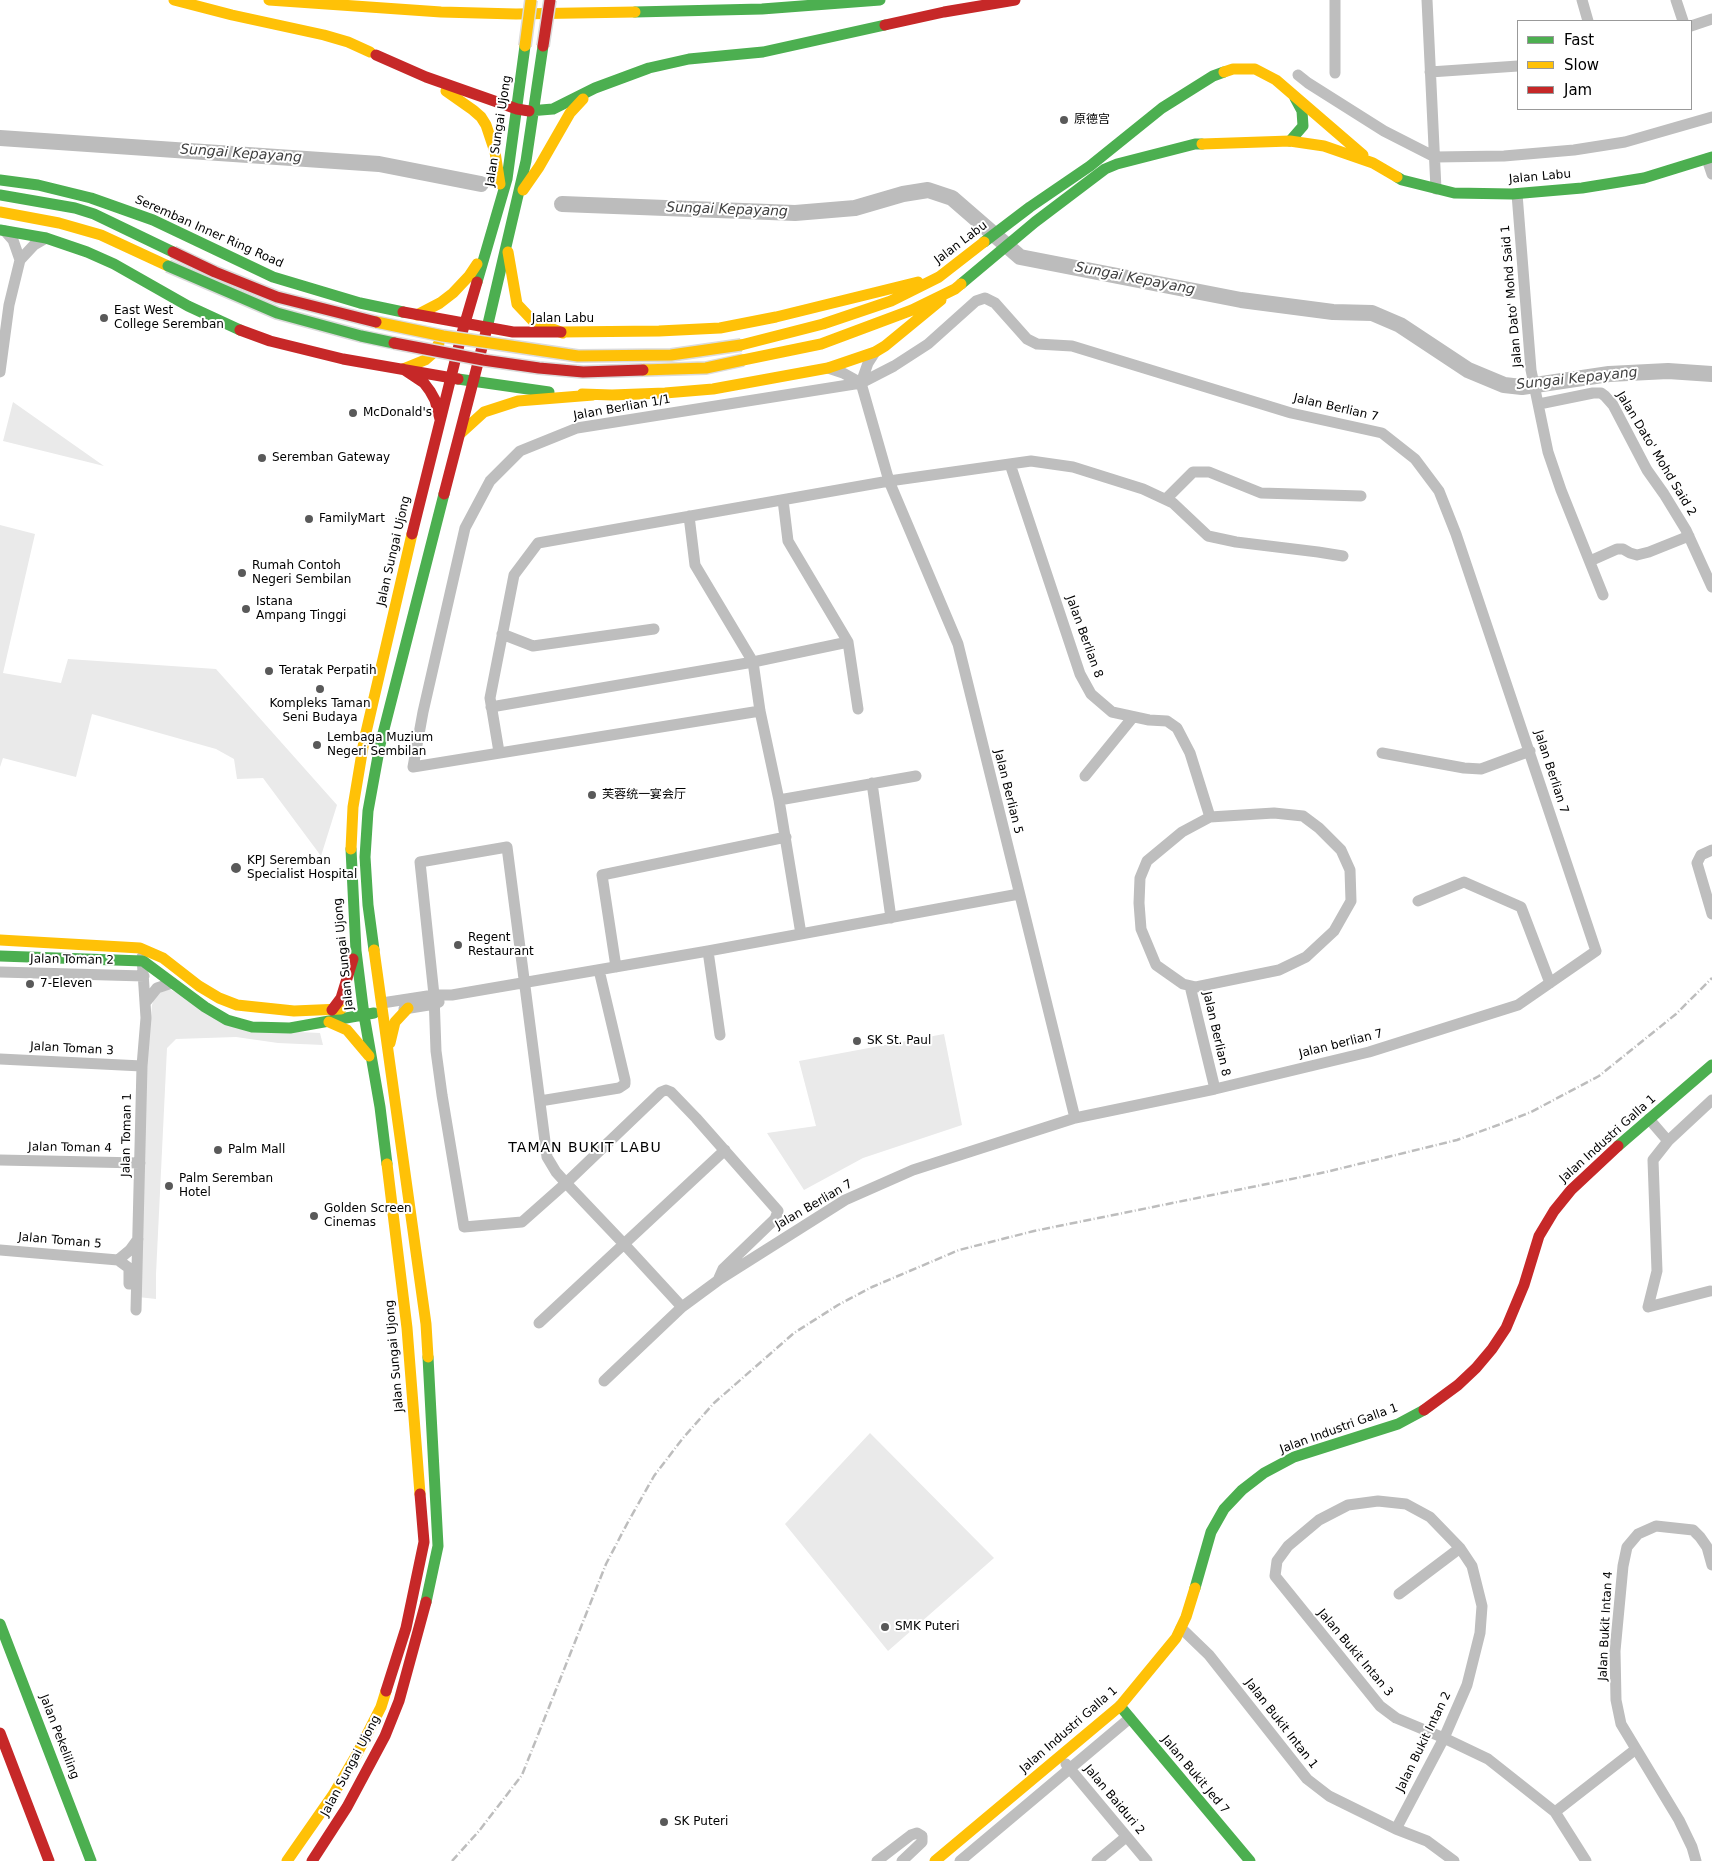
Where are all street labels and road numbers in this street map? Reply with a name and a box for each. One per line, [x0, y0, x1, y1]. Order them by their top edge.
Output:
street label: Jalan Sungai Ujong [483, 74, 515, 188]
street label: Jalan Labu [1508, 167, 1572, 187]
street label: Seremban Inner Ring Road [133, 193, 285, 271]
street label: Jalan Labu [932, 219, 990, 267]
street label: Jalan Dato' Mohd Said 1 [1499, 224, 1525, 368]
street label: Jalan Labu [532, 312, 594, 326]
street label: Jalan Dato' Mohd Said 2 [1613, 389, 1699, 519]
street label: Jalan Berlian 7 [1292, 391, 1380, 425]
street label: Jalan Berlian 1/1 [572, 392, 672, 424]
street label: Jalan Sungai Ujong [374, 495, 414, 607]
street label: Jalan Berlian 8 [1062, 594, 1106, 680]
street label: Jalan Berlian 7 [1531, 729, 1571, 815]
street label: Jalan Berlian 5 [991, 748, 1025, 836]
street label: Jalan Sungai Ujong [331, 897, 357, 1011]
street label: Jalan Toman 2 [30, 952, 114, 968]
street label: Jalan Berlian 8 [1199, 990, 1233, 1078]
street label: Jalan berlian 7 [1298, 1027, 1384, 1061]
street label: Jalan Toman 3 [30, 1040, 114, 1058]
street label: Jalan Industri Galla 1 [1557, 1092, 1659, 1186]
street label: Jalan Toman 1 [119, 1093, 135, 1177]
street label: Jalan Toman 4 [28, 1140, 112, 1156]
street label: Jalan Berlian 7 [773, 1177, 855, 1233]
street label: Jalan Toman 5 [18, 1230, 102, 1252]
street label: Jalan Sungai Ujong [383, 1299, 407, 1413]
street label: Jalan Industri Galla 1 [1278, 1401, 1400, 1457]
street label: Jalan Bukit Intan 4 [1596, 1571, 1616, 1681]
street label: Jalan Bukit Intan 3 [1314, 1606, 1396, 1700]
street label: Jalan Bukit Intan 1 [1241, 1676, 1321, 1772]
street label: Jalan Industri Galla 1 [1017, 1684, 1121, 1776]
street label: Jalan Bukit Intan 2 [1393, 1689, 1455, 1795]
street label: Jalan Pekeliling [36, 1693, 82, 1781]
street label: Jalan Sungai Ujong [318, 1713, 384, 1819]
street label: Jalan Bukit Jed 7 [1158, 1733, 1232, 1817]
street label: Jalan Baiduri 2 [1081, 1762, 1147, 1838]

